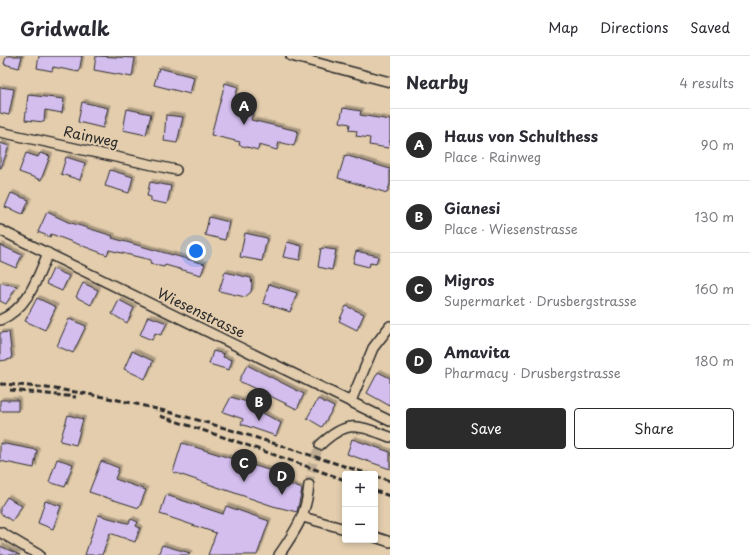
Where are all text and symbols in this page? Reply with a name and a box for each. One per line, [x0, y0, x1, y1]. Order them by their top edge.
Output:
text: Gridwalk [20, 14, 110, 42]
text: Map [548, 17, 578, 38]
text: Directions [600, 17, 668, 38]
text: Saved [690, 17, 730, 38]
text: Nearby [406, 69, 468, 95]
text: 4 results [680, 73, 734, 92]
pin: A [231, 92, 257, 125]
street label: Rainweg [61, 120, 121, 153]
text: Haus von Schulthess [444, 124, 598, 147]
text: A [414, 135, 424, 154]
text: 90 m [701, 135, 734, 154]
text: Place · Rainweg [444, 147, 541, 166]
text: Gianesi [444, 196, 500, 219]
text: B [415, 207, 423, 226]
text: 130 m [695, 207, 734, 226]
text: Place · Wiesenstrasse [444, 219, 578, 238]
your location [186, 241, 206, 261]
text: Migros [444, 268, 494, 291]
text: C [414, 279, 424, 298]
text: 160 m [695, 279, 734, 298]
street label: Wiesenstrasse [154, 282, 249, 343]
text: Supermarket · Drusbergstrasse [444, 291, 637, 310]
text: Amavita [444, 340, 510, 363]
text: D [414, 351, 424, 370]
text: 180 m [695, 351, 734, 370]
text: Pharmacy · Drusbergstrasse [444, 363, 621, 382]
pin: B [246, 388, 272, 421]
button: Save [406, 408, 566, 449]
button: Share [574, 408, 734, 449]
pin: C [231, 449, 257, 482]
pin: D [269, 462, 295, 495]
map controls [342, 471, 378, 543]
button: + [342, 471, 378, 507]
button: − [342, 507, 378, 543]

